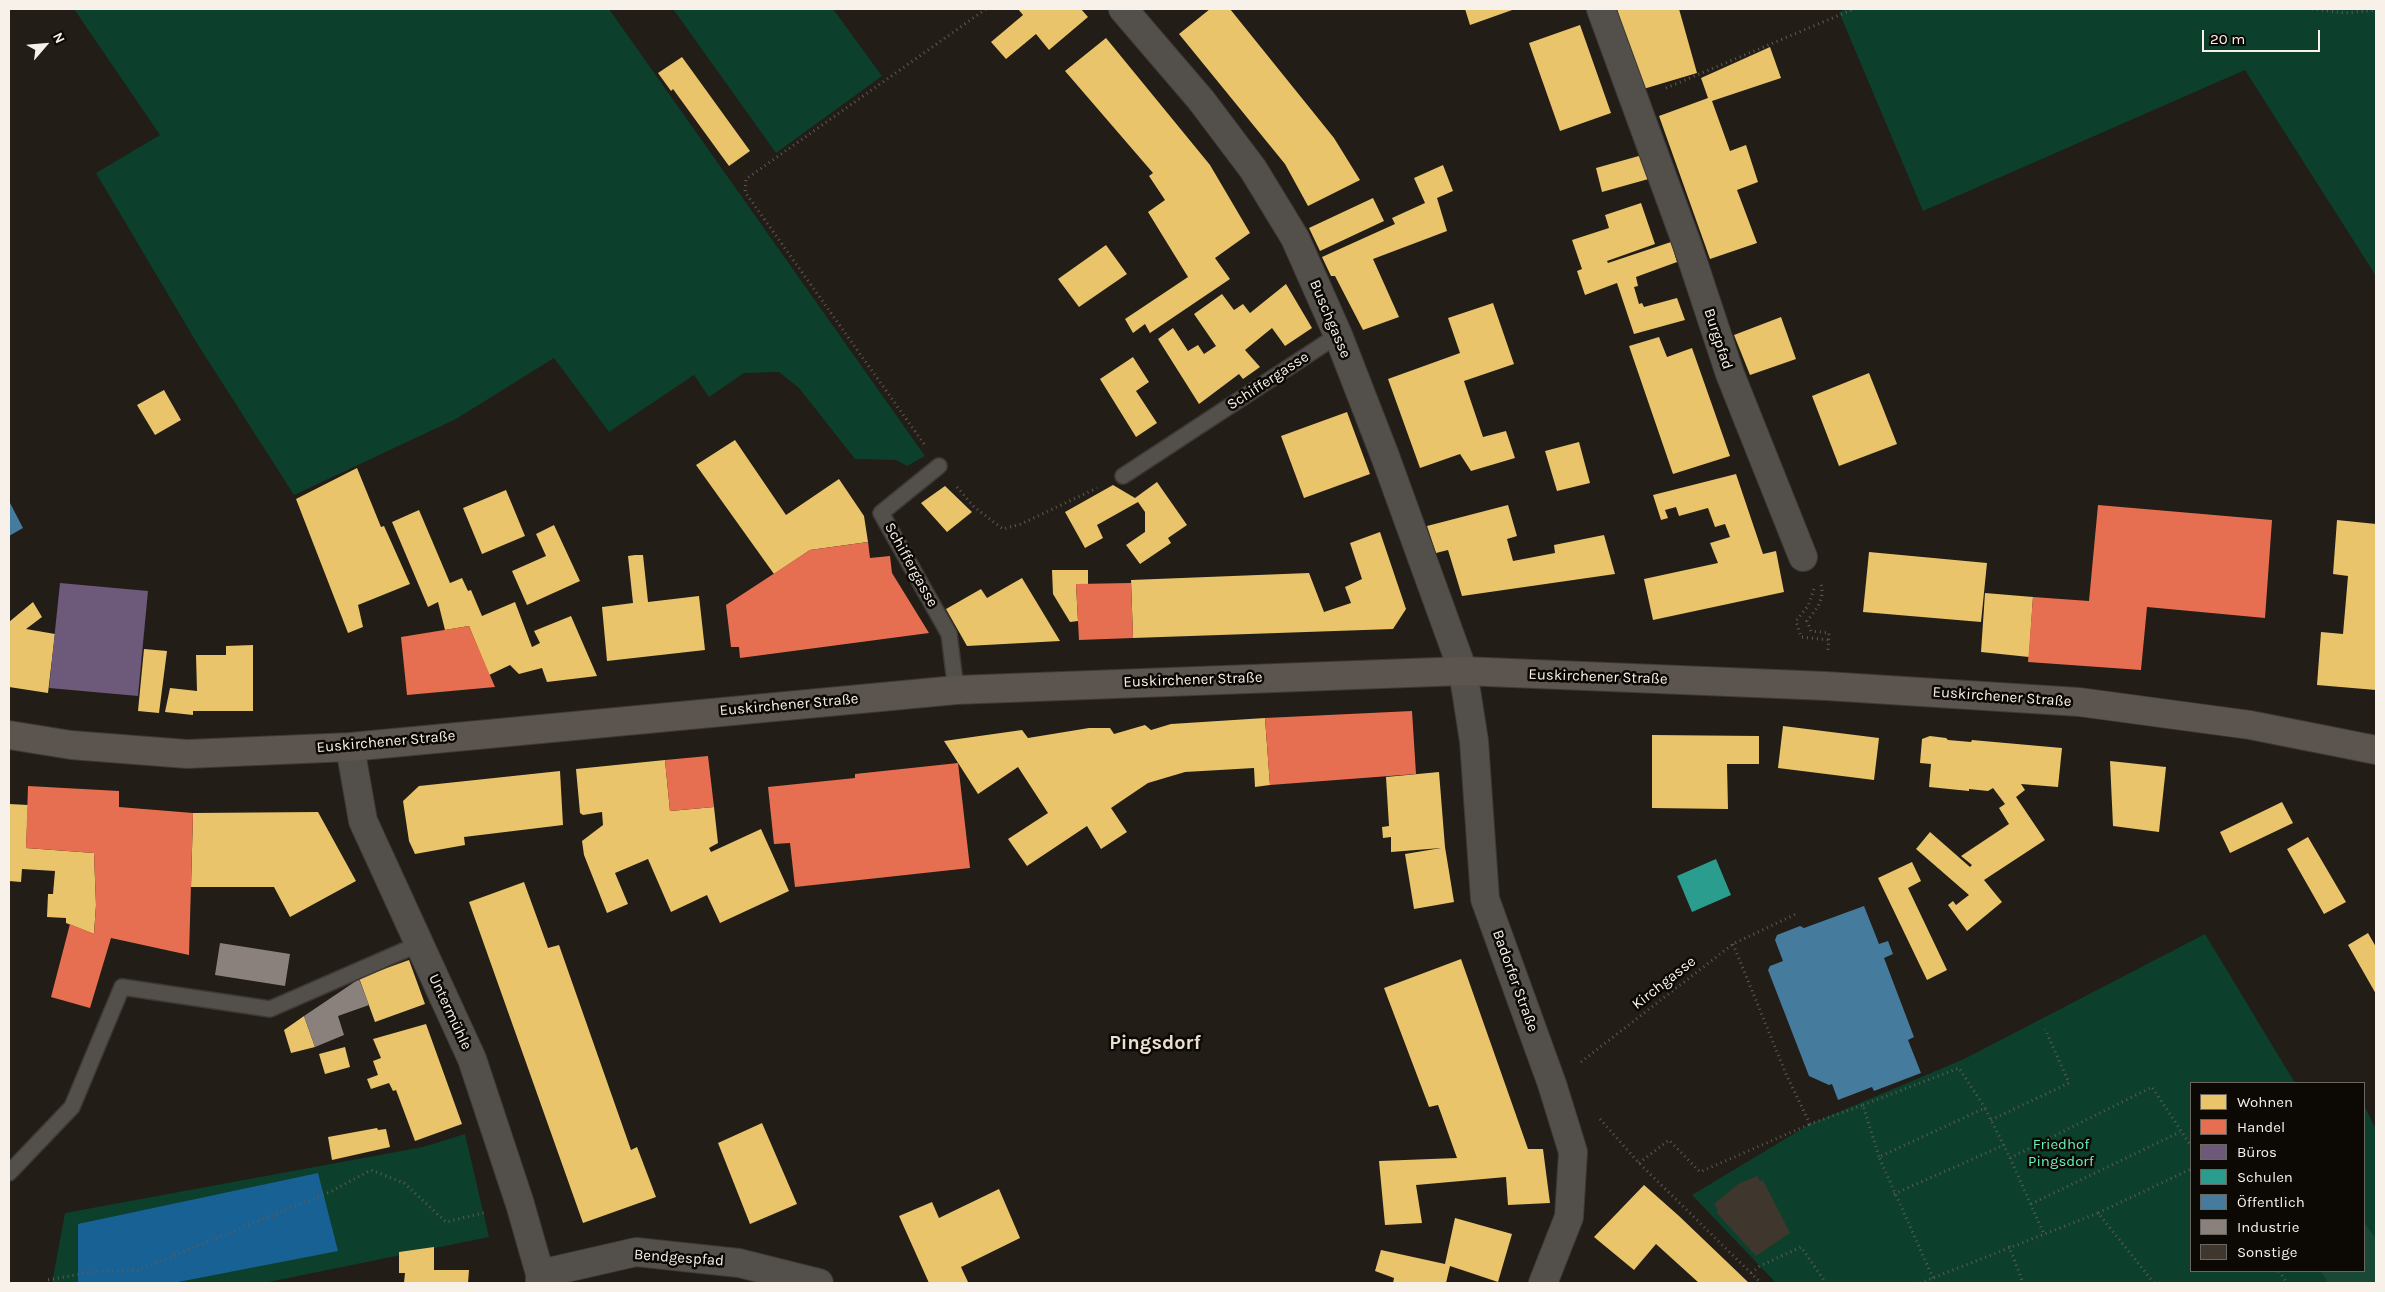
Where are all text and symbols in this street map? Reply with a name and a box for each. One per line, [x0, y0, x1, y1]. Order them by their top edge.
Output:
north arrow [20, 20, 70, 70]
scale bar [2205, 20, 2322, 52]
text: N [49, 30, 69, 46]
text: 20 m [2210, 30, 2245, 48]
street label: Buschgasse [1305, 277, 1355, 361]
street label: Burgpfad [1700, 306, 1736, 372]
street label: Schiffergasse [1224, 348, 1312, 414]
street label: Schiffergasse [880, 520, 942, 610]
street label: Euskirchener Straße [1528, 666, 1668, 688]
street label: Euskirchener Straße [1123, 669, 1263, 691]
street label: Euskirchener Straße [1932, 683, 2072, 711]
street label: Euskirchener Straße [719, 690, 859, 720]
street label: Euskirchener Straße [316, 727, 456, 757]
street label: Badorfer Straße [1488, 928, 1542, 1034]
street label: Kirchgasse [1629, 953, 1699, 1013]
street label: Untermühle [425, 971, 475, 1053]
district label: Pingsdorf [1109, 1031, 1201, 1055]
legend [2190, 1082, 2365, 1272]
text: Wohnen [2237, 1093, 2293, 1111]
text: Handel [2237, 1118, 2285, 1136]
park label: Friedhof Pingsdorf [2028, 1136, 2094, 1171]
text: Büros [2237, 1143, 2277, 1161]
text: Schulen [2237, 1168, 2293, 1186]
text: Öffentlich [2237, 1193, 2305, 1211]
text: Industrie [2237, 1218, 2299, 1236]
text: Sonstige [2237, 1243, 2297, 1261]
street label: Bendgespfad [633, 1246, 725, 1270]

